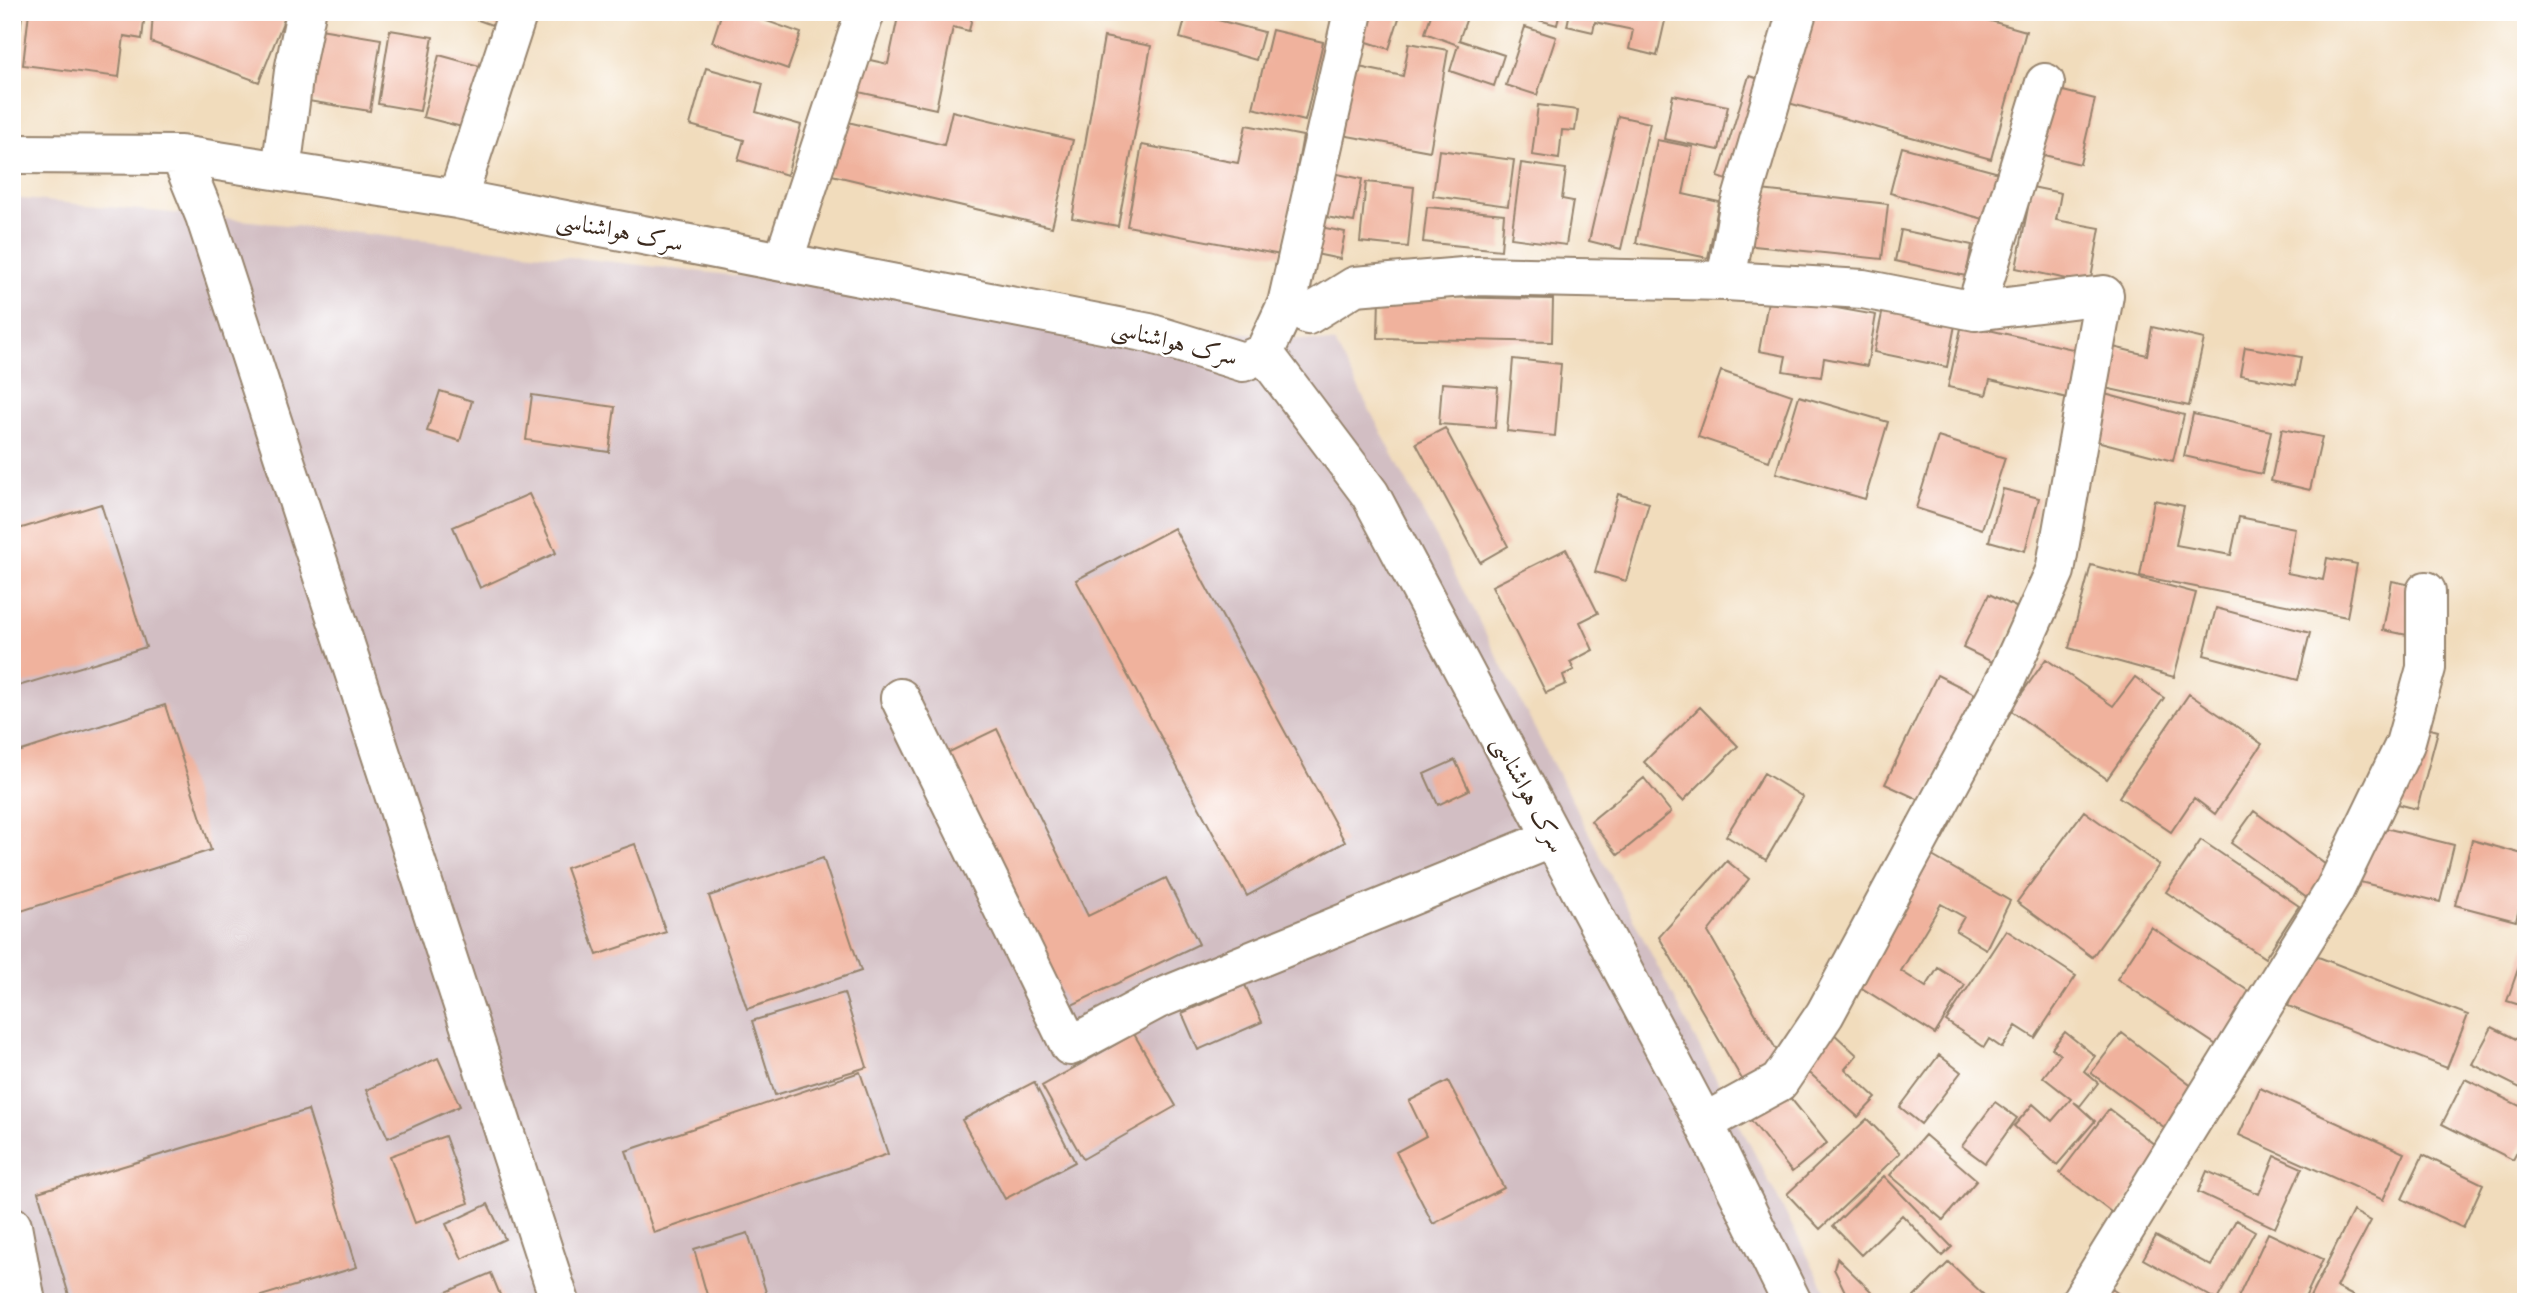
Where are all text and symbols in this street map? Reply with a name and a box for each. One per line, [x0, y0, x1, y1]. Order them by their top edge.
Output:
street label: سرک هواشناسی [554, 203, 686, 260]
street label: سرک هواشناسی [1109, 311, 1241, 374]
street label: سرک هواشناسی [1484, 730, 1573, 859]

